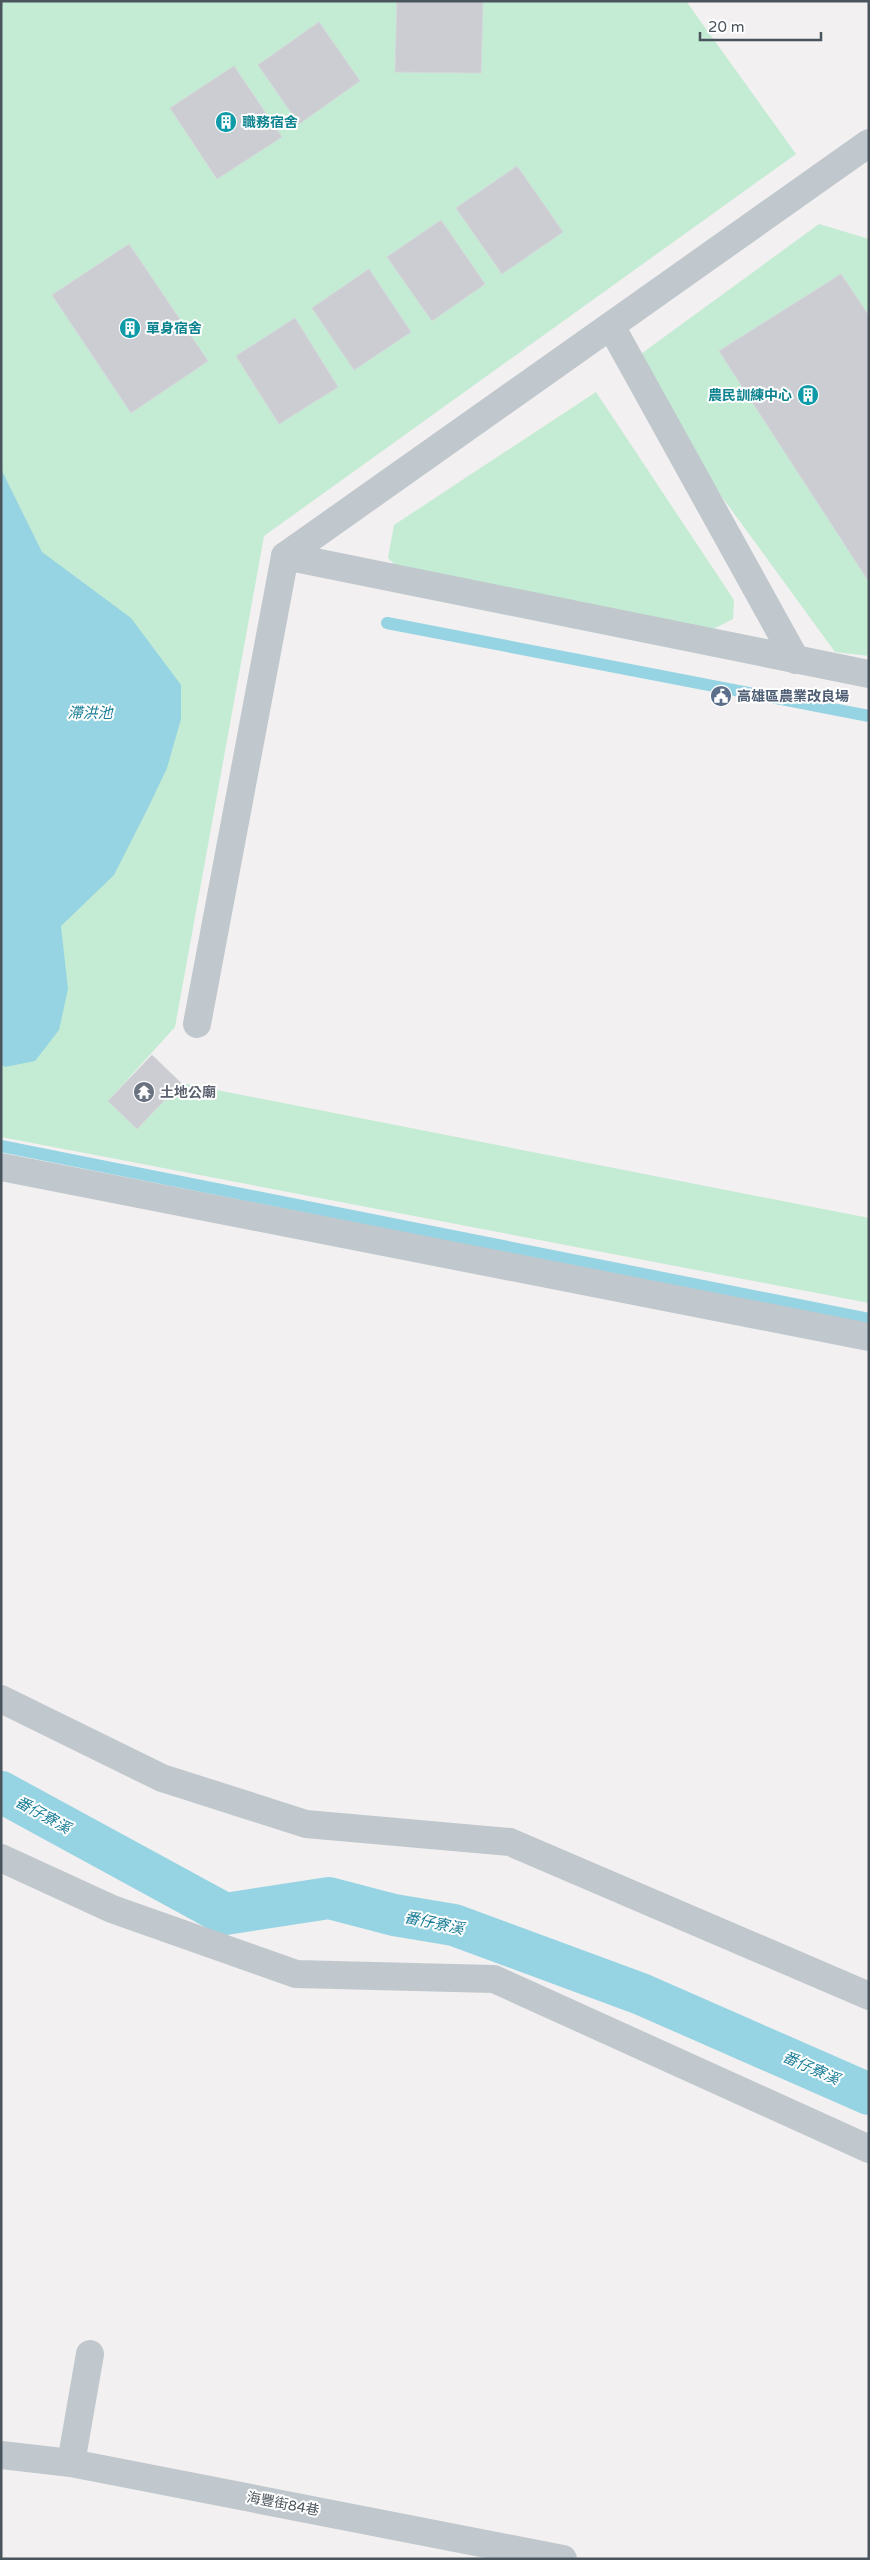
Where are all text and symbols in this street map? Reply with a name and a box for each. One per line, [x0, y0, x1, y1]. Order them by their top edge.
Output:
scale bar [700, 10, 821, 42]
text: 20 m [708, 18, 745, 36]
building icon: 職務宿舍 [214, 110, 238, 134]
place label: 職務宿舍 [242, 114, 298, 131]
building icon: 單身宿舍 [118, 316, 142, 340]
place label: 單身宿舍 [146, 320, 202, 337]
building icon: 農民訓練中心 [796, 383, 820, 407]
place label: 農民訓練中心 [708, 387, 792, 404]
public building icon: 高雄區農業改良場 [709, 684, 733, 708]
place label: 高雄區農業改良場 [737, 688, 849, 705]
water label: 滯洪池 [67, 704, 114, 722]
temple icon: 土地公廟 [132, 1080, 156, 1104]
place label: 土地公廟 [160, 1084, 216, 1101]
water label: 番仔寮溪 [12, 1793, 75, 1838]
water label: 番仔寮溪 [403, 1908, 467, 1938]
water label: 番仔寮溪 [780, 2048, 844, 2089]
street label: 海豐街84巷 [245, 2489, 321, 2519]

